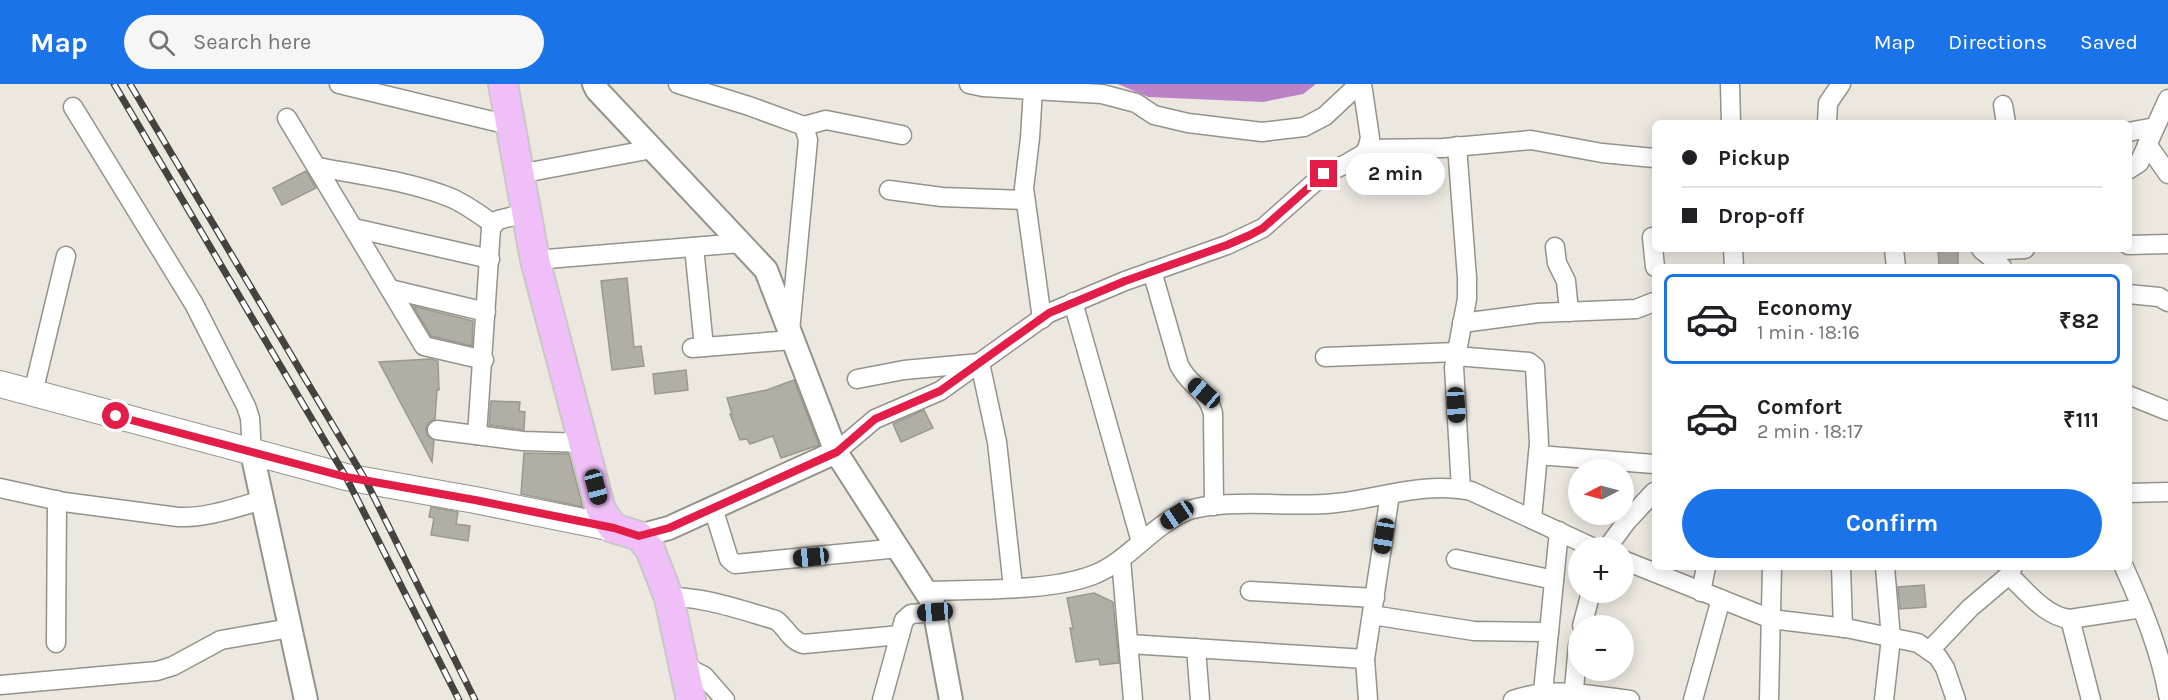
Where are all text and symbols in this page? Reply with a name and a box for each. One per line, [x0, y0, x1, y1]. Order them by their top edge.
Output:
search box [124, 15, 544, 69]
text: Map [30, 26, 88, 59]
icon: search [145, 26, 178, 59]
text: Search here [193, 29, 311, 55]
text: Map [1874, 30, 1915, 54]
text: Directions [1948, 30, 2047, 54]
text: Saved [2080, 30, 2138, 54]
text: Pickup [1718, 145, 1790, 171]
callout: 2 min [1345, 153, 1444, 195]
route end [1310, 160, 1337, 187]
text: 2 min [1368, 162, 1423, 185]
text: Drop-off [1718, 203, 1804, 229]
icon: car [1685, 292, 1739, 346]
text: Economy [1757, 295, 1852, 321]
text: ₹82 [2059, 308, 2099, 334]
text: 1 min · 18:16 [1757, 321, 1860, 344]
car [1184, 375, 1224, 411]
car [1446, 387, 1466, 423]
icon: car [1685, 391, 1739, 445]
text: Comfort [1757, 394, 1842, 420]
route start [102, 402, 129, 429]
text: ₹111 [2063, 407, 2099, 433]
text: 2 min · 18:17 [1757, 420, 1863, 443]
north arrow [1568, 459, 1634, 525]
map controls [1568, 459, 1634, 681]
car [583, 467, 609, 507]
button: Confirm [1682, 489, 2102, 558]
car [1157, 497, 1197, 533]
car [1372, 517, 1396, 555]
button: + [1568, 537, 1634, 603]
car [792, 546, 830, 568]
car [916, 602, 954, 622]
button: − [1568, 615, 1634, 681]

